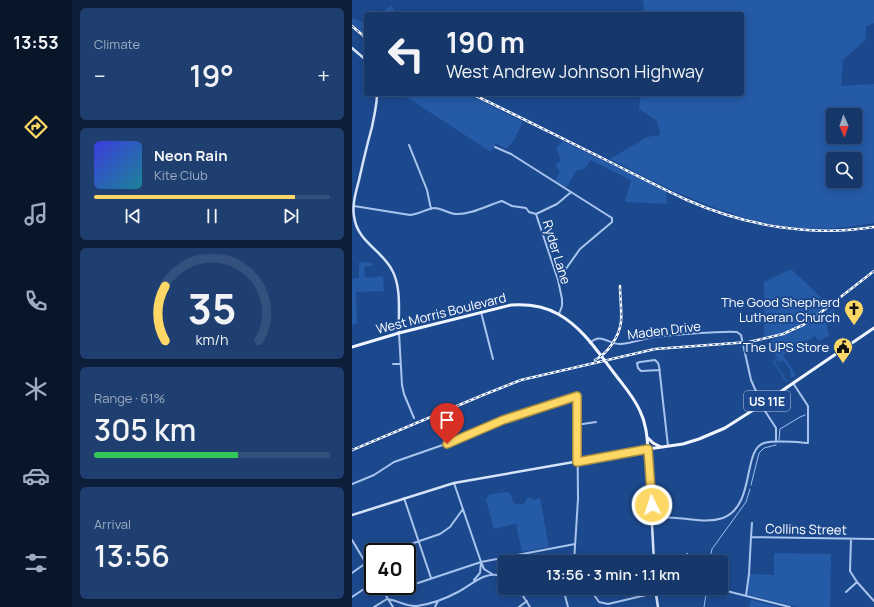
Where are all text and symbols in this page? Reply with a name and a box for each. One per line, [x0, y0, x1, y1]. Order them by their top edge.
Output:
text: 190 m [446, 23, 525, 61]
icon: left [380, 28, 432, 80]
text: 13:53 [13, 30, 59, 54]
text: Climate [94, 35, 140, 53]
text: 19° [189, 55, 234, 96]
text: West Andrew Johnson Highway [446, 59, 704, 83]
text: − [94, 61, 106, 91]
text: + [317, 61, 330, 91]
north arrow [826, 108, 862, 144]
map controls [826, 108, 862, 188]
icon: directions [22, 113, 50, 141]
text: Neon Rain [154, 145, 228, 166]
button: search [826, 152, 862, 188]
text: Kite Club [154, 166, 208, 184]
icon: music [22, 200, 50, 228]
icon: previous [122, 205, 144, 227]
icon: pause [201, 205, 223, 227]
icon: next [280, 205, 302, 227]
street label: Ryder Lane [539, 218, 575, 287]
text: 35 [188, 280, 236, 336]
icon: phone [22, 287, 50, 315]
street label: West Morris Boulevard [374, 288, 508, 338]
place label: The Good Shepherd Lutheran Church [721, 293, 840, 326]
church icon: The Good Shepherd Lutheran Church [843, 298, 865, 326]
street label: Maden Drive [626, 317, 702, 343]
text: km/h [195, 330, 229, 349]
public building icon: The UPS Store [832, 336, 854, 364]
place label: The UPS Store [743, 338, 829, 356]
icon: climate [22, 375, 50, 403]
text: Range · 61% [94, 389, 165, 407]
road number: US 11E [744, 391, 790, 411]
pin [430, 403, 464, 444]
text: 305 km [94, 409, 196, 450]
icon: arrive [436, 409, 458, 431]
icon: car [22, 462, 50, 490]
position arrow [631, 484, 673, 526]
text: Arrival [94, 515, 131, 533]
street label: Collins Street [765, 519, 847, 539]
text: 13:56 [94, 535, 170, 576]
speed limit sign: 40 [364, 543, 416, 595]
icon: filters [22, 549, 50, 577]
text: 13:56 · 3 min · 1.1 km [546, 564, 680, 585]

